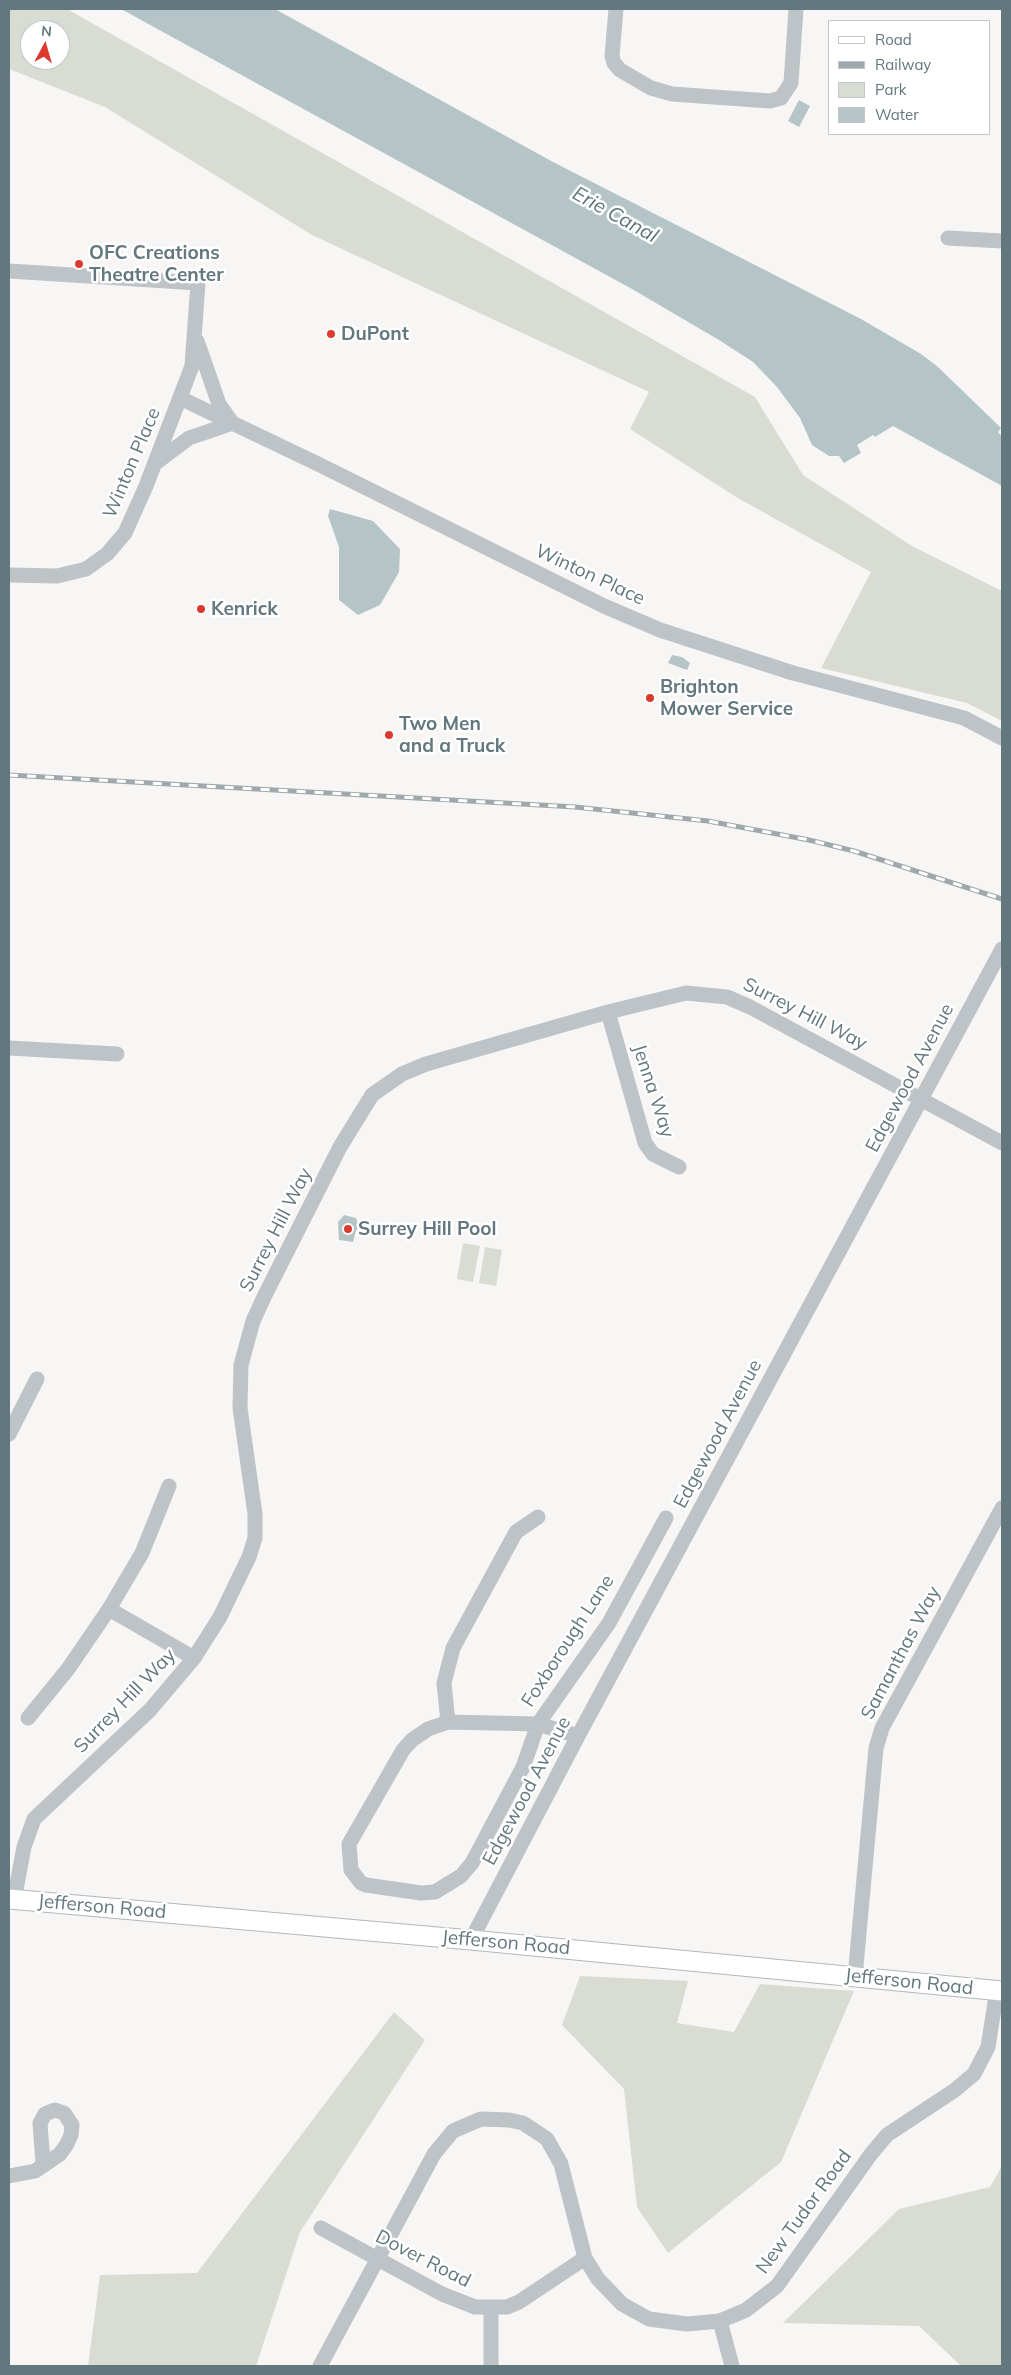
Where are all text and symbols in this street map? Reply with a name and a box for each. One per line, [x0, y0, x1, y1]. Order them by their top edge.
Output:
north arrow [20, 20, 70, 70]
legend [828, 20, 991, 135]
text: N [40, 22, 53, 41]
text: Road [875, 30, 912, 49]
text: Railway [875, 55, 931, 74]
text: Park [875, 80, 907, 99]
text: Water [875, 105, 919, 124]
water label: Erie Canal [568, 182, 662, 248]
place label: OFC Creations Theatre Center [89, 242, 224, 286]
marker: OFC Creations Theatre Center [73, 258, 85, 270]
place label: DuPont [341, 323, 409, 345]
marker: DuPont [325, 328, 337, 340]
street label: Winton Place [98, 404, 166, 522]
street label: Winton Place [532, 540, 648, 610]
place label: Kenrick [211, 598, 278, 620]
marker: Kenrick [195, 603, 207, 615]
place label: Brighton Mower Service [660, 676, 793, 720]
marker: Brighton Mower Service [644, 692, 656, 704]
place label: Two Men and a Truck [399, 713, 505, 757]
marker: Two Men and a Truck [383, 729, 395, 741]
street label: Surrey Hill Way [739, 973, 871, 1055]
street label: Edgewood Avenue [861, 1000, 959, 1156]
street label: Jenna Way [627, 1042, 679, 1140]
street label: Surrey Hill Way [235, 1164, 317, 1296]
place label: Surrey Hill Pool [358, 1218, 497, 1240]
marker: Surrey Hill Pool [342, 1223, 354, 1235]
street label: Edgewood Avenue [669, 1356, 767, 1512]
street label: Foxborough Lane [517, 1571, 619, 1711]
street label: Samanthas Way [856, 1583, 946, 1723]
street label: Surrey Hill Way [69, 1644, 181, 1758]
street label: Edgewood Avenue [478, 1713, 576, 1869]
street label: Jefferson Road [37, 1890, 167, 1924]
street label: Jefferson Road [441, 1926, 571, 1960]
street label: Jefferson Road [844, 1964, 974, 2000]
street label: New Tudor Road [751, 2146, 857, 2278]
street label: Dover Road [372, 2225, 474, 2293]

